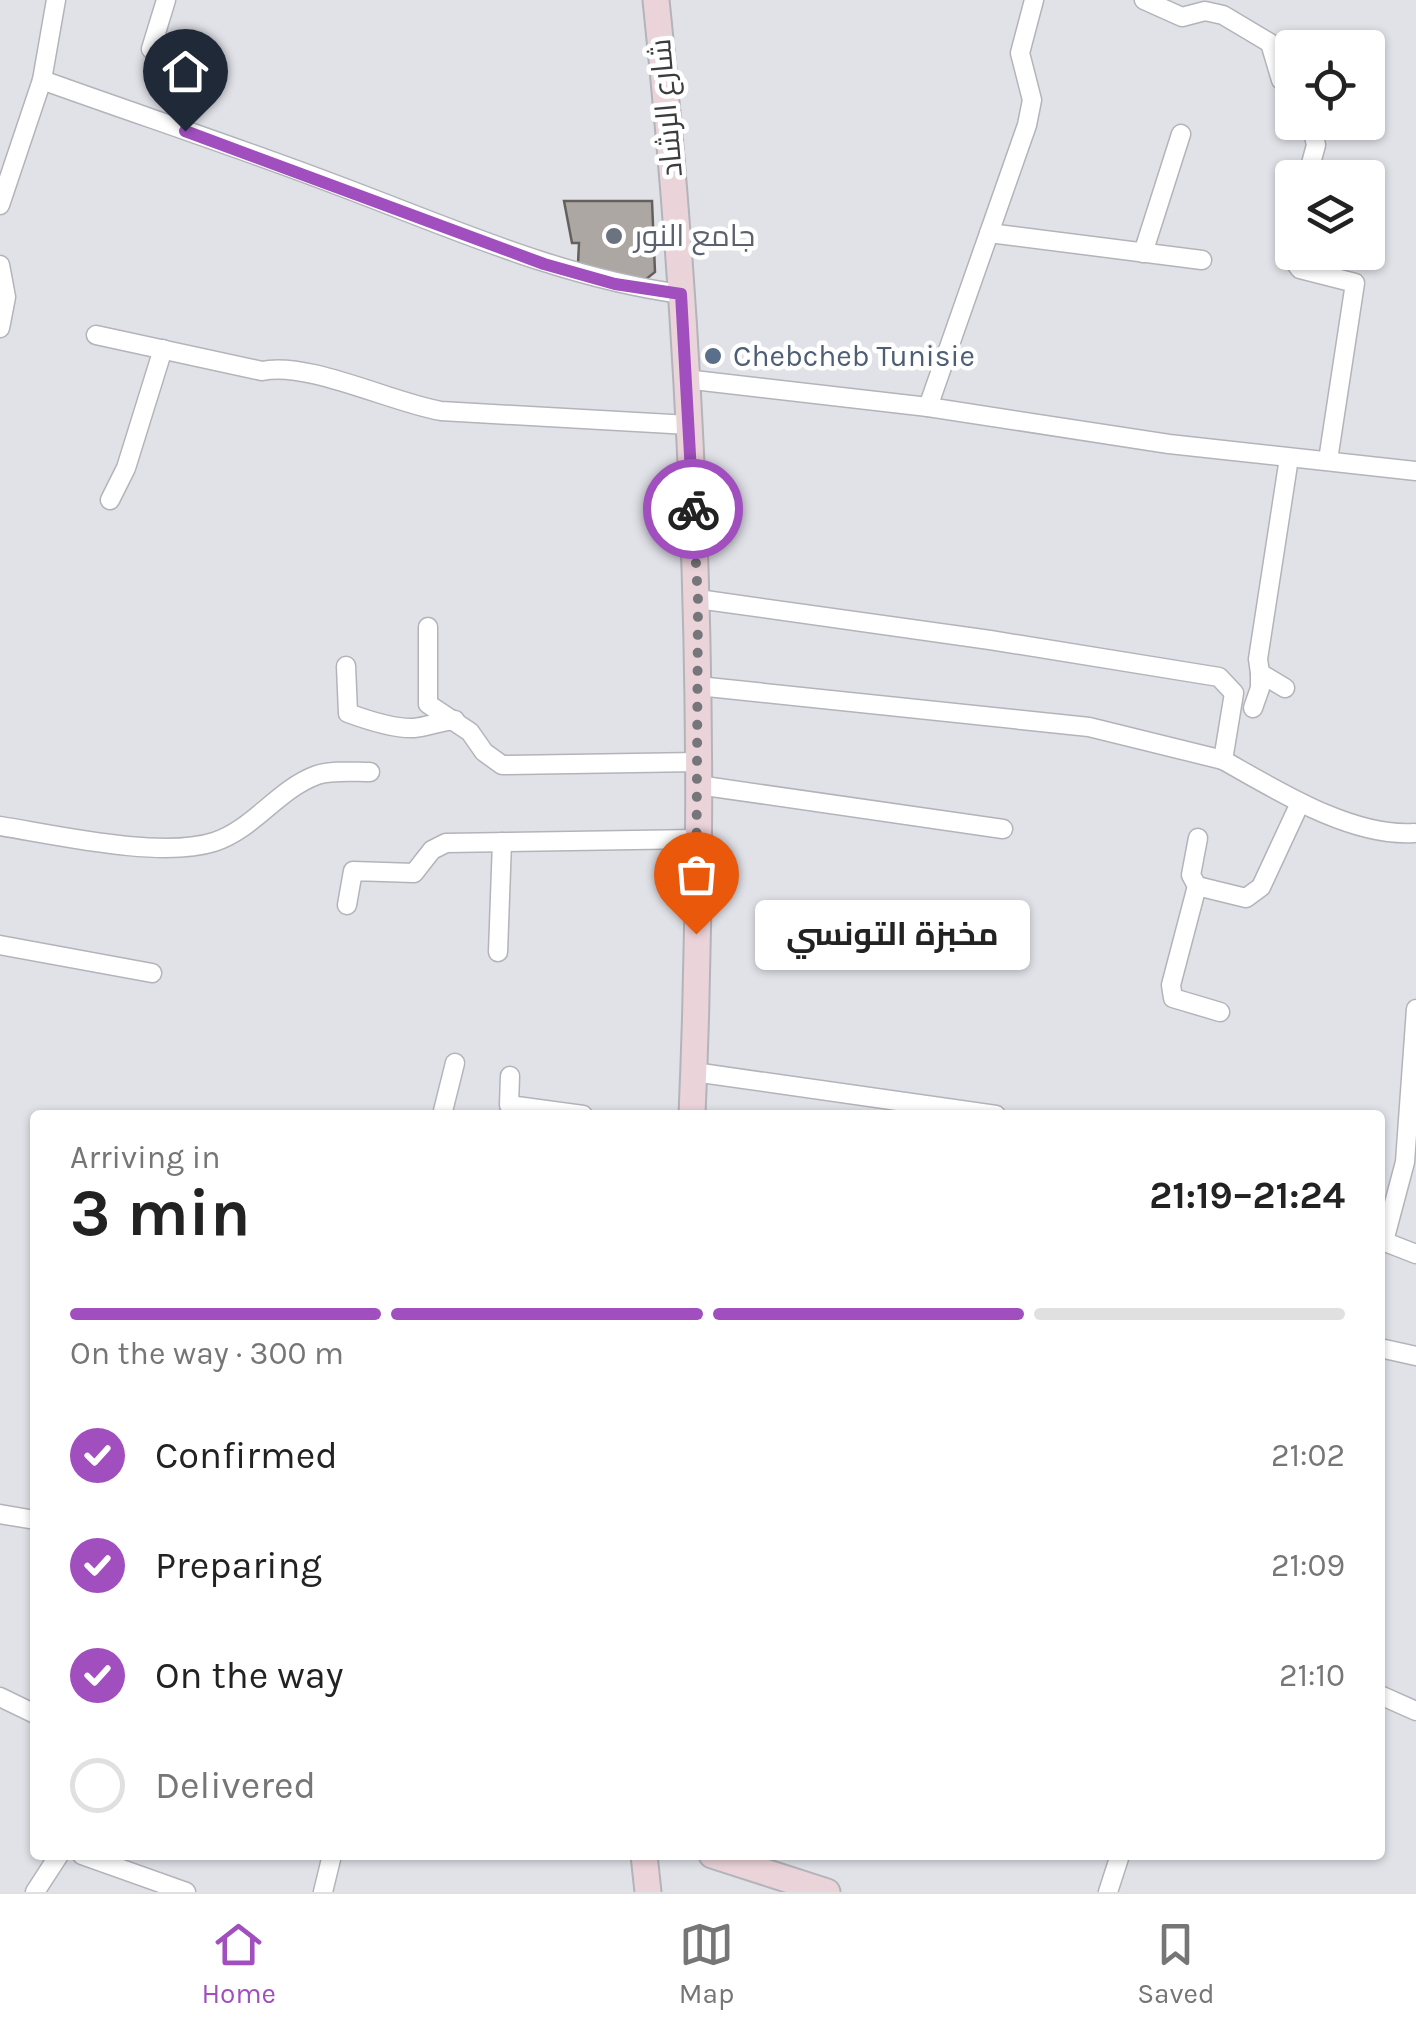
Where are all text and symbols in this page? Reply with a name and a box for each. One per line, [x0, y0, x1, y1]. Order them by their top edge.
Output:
pin [143, 29, 228, 132]
map controls [1275, 30, 1385, 270]
button: locate [1275, 30, 1385, 140]
street label: شارع الرشاد [642, 37, 692, 179]
icon: home [158, 44, 213, 99]
button: layers [1275, 160, 1385, 270]
place label: جامع النور [632, 218, 755, 256]
marker: جامع النور [603, 225, 625, 247]
place label: Chebcheb Tunisie [733, 338, 975, 374]
marker: Chebcheb Tunisie [702, 345, 724, 367]
courier [643, 459, 743, 559]
icon: bike [666, 482, 721, 537]
pin [654, 832, 739, 935]
icon: bag [669, 847, 724, 902]
callout: مخبزة التونسي [756, 899, 1031, 969]
text: مخبزة التونسي [786, 916, 999, 953]
text: Arriving in [70, 1139, 221, 1176]
text: 21:19–21:24 [1149, 1173, 1345, 1218]
text: 3 min [70, 1175, 250, 1251]
text: On the way · 300 m [70, 1335, 344, 1372]
icon: check [70, 1428, 125, 1483]
text: Confirmed [155, 1433, 338, 1478]
text: 21:02 [1271, 1437, 1345, 1474]
icon: check [70, 1538, 125, 1593]
text: Preparing [155, 1543, 322, 1588]
text: 21:09 [1271, 1547, 1345, 1584]
icon: check [70, 1648, 125, 1703]
text: On the way [155, 1653, 343, 1698]
text: 21:10 [1279, 1657, 1345, 1694]
text: Delivered [155, 1763, 316, 1808]
tab: Home [201, 1917, 276, 2010]
tab: Map [679, 1917, 734, 2010]
tab: Saved [1137, 1917, 1215, 2010]

